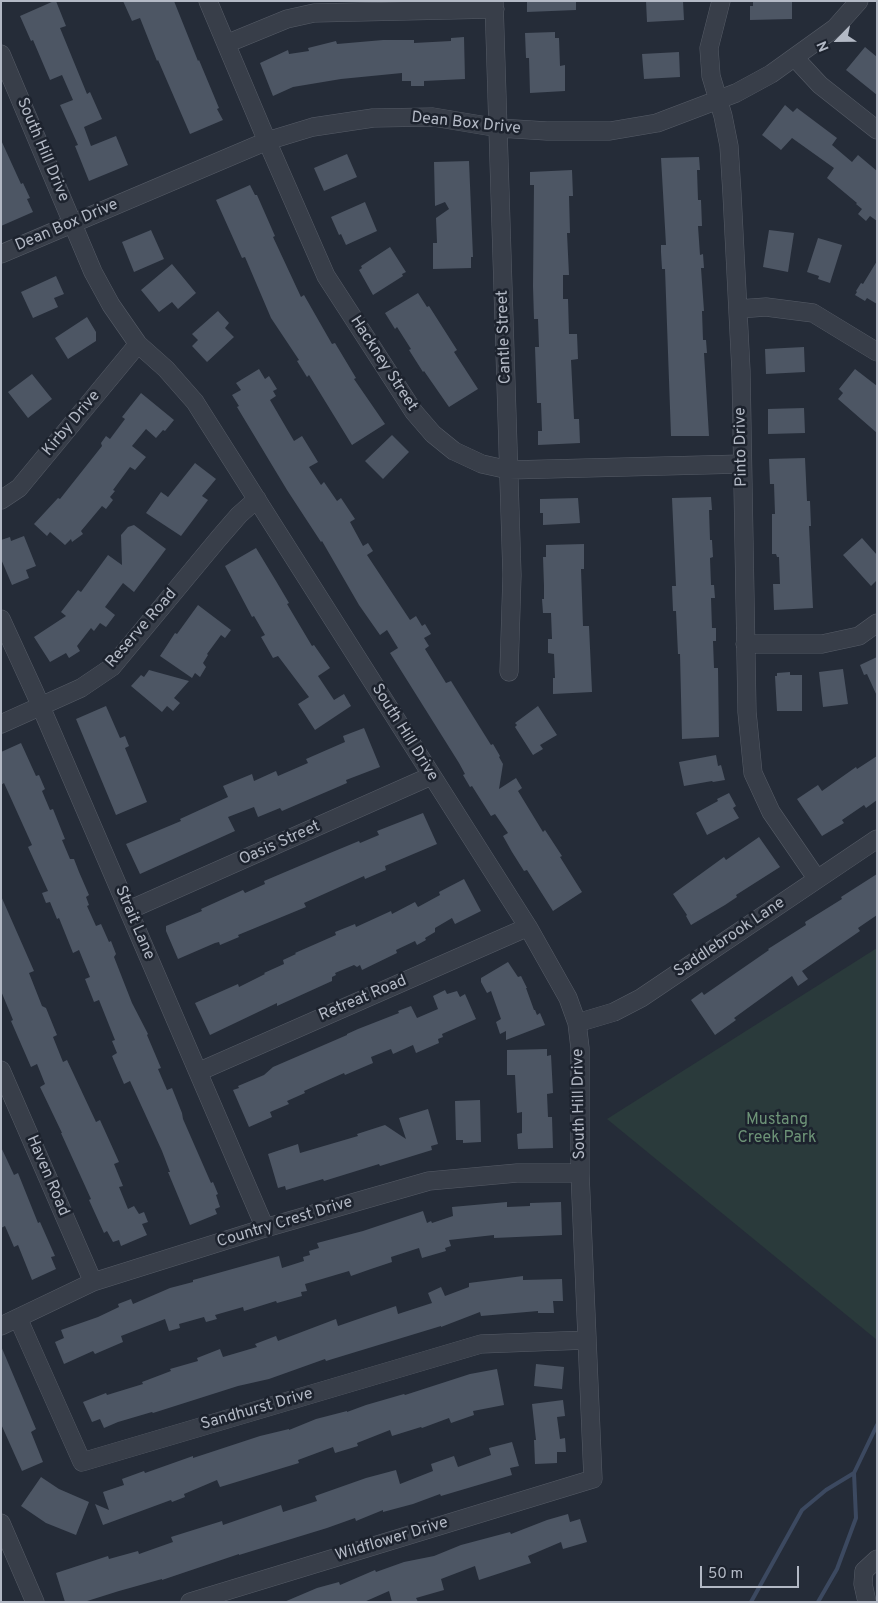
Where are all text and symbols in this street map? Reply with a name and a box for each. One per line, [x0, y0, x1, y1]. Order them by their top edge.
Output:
north arrow [813, 15, 863, 65]
text: N [814, 38, 834, 54]
street label: South Hill Drive [11, 95, 73, 205]
street label: Dean Box Drive [410, 109, 522, 139]
street label: Dean Box Drive [13, 196, 121, 256]
street label: Cantle Street [494, 290, 516, 384]
street label: Hackney Street [345, 313, 421, 415]
street label: Kirby Drive [39, 387, 105, 461]
street label: Pinto Drive [732, 407, 752, 487]
street label: Reserve Road [102, 585, 182, 673]
street label: South Hill Drive [366, 681, 442, 785]
street label: Oasis Street [236, 818, 324, 870]
street label: Strait Lane [110, 883, 158, 963]
street label: Saddlebrook Lane [671, 894, 789, 982]
street label: Retreat Road [316, 972, 410, 1026]
street label: South Hill Drive [569, 1048, 591, 1160]
park label: Mustang Creek Park [738, 1111, 816, 1149]
street label: Haven Road [21, 1133, 73, 1219]
street label: Country Crest Drive [215, 1193, 355, 1253]
street label: Sandhurst Drive [199, 1385, 315, 1435]
street label: Wildflower Drive [333, 1514, 451, 1566]
scale bar [703, 1556, 802, 1588]
text: 50 m [708, 1565, 743, 1584]

